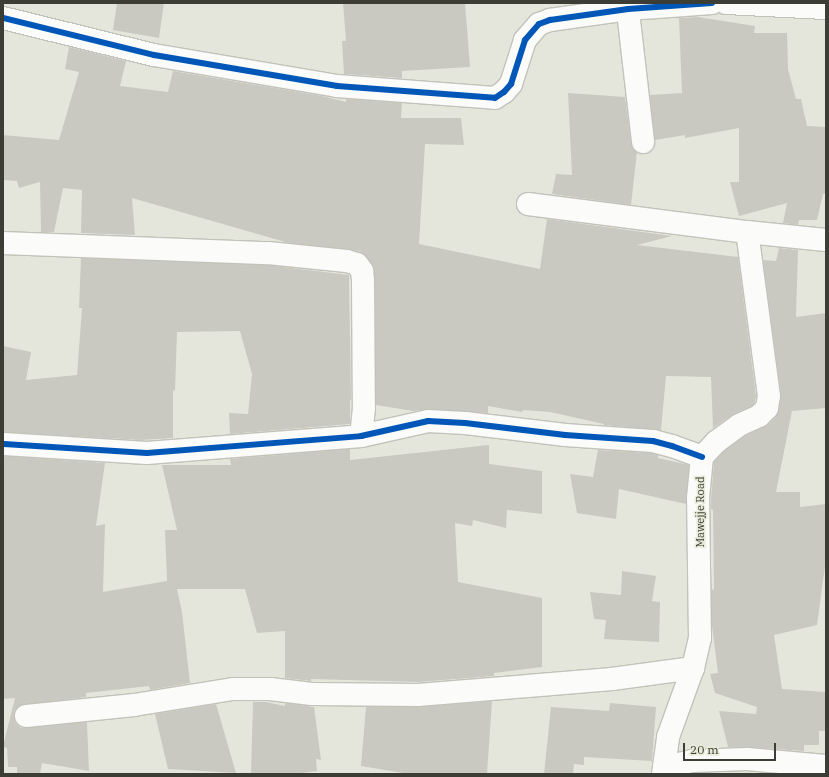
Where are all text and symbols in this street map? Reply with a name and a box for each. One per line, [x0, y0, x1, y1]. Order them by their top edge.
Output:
street label: Mawejje Road [693, 476, 707, 548]
scale bar [685, 735, 778, 761]
text: 20 m [690, 742, 719, 757]

